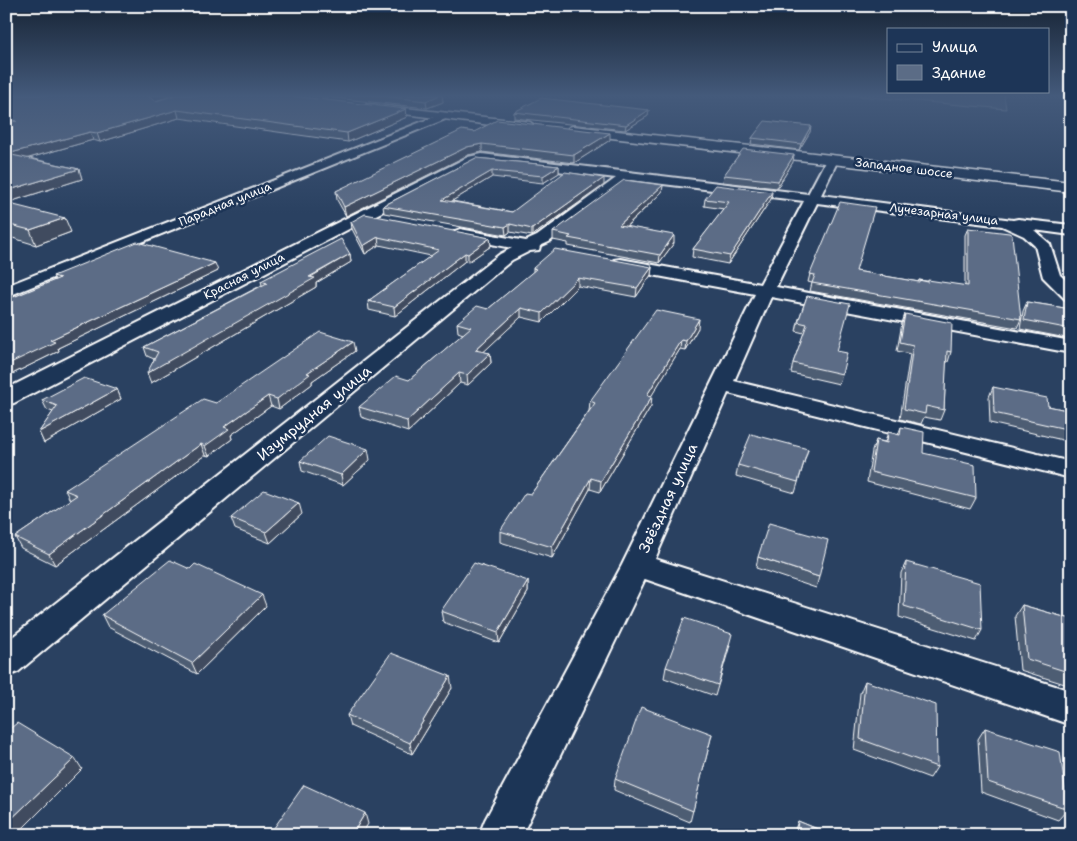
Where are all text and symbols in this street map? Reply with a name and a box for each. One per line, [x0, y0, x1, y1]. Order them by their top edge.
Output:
legend [887, 28, 1050, 92]
text: Улица [932, 37, 978, 57]
text: Здание [932, 63, 986, 83]
street label: Западное шоссе [854, 154, 954, 182]
street label: Парадная улица [176, 178, 274, 230]
street label: Лучезарная улица [889, 199, 1000, 229]
street label: Красная улица [201, 249, 288, 303]
street label: Изумрудная улица [253, 360, 376, 465]
street label: Звёздная улица [634, 439, 702, 556]

